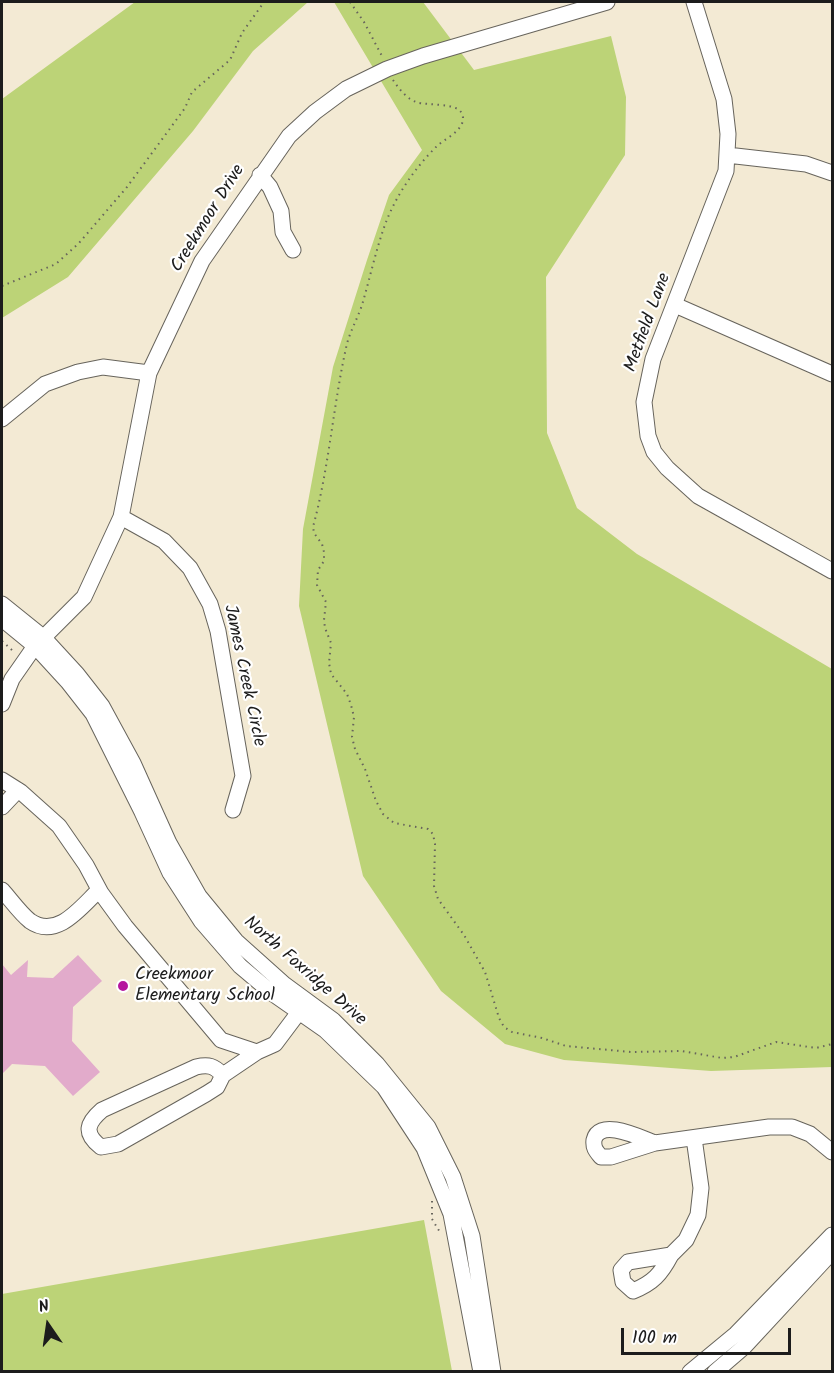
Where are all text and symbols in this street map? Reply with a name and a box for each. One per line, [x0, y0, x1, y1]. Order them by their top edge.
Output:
street label: Creekmoor Drive [167, 161, 251, 277]
street label: Metfield Lane [621, 271, 677, 375]
street label: James Creek Circle [217, 603, 269, 749]
street label: North Foxridge Drive [238, 913, 370, 1031]
place label: Creekmoor Elementary School [135, 965, 275, 1008]
marker: Creekmoor Elementary School [116, 979, 130, 993]
text: N [36, 1294, 52, 1320]
north arrow [18, 1295, 78, 1355]
scale bar [624, 1316, 794, 1354]
text: 100 m [632, 1324, 677, 1353]

